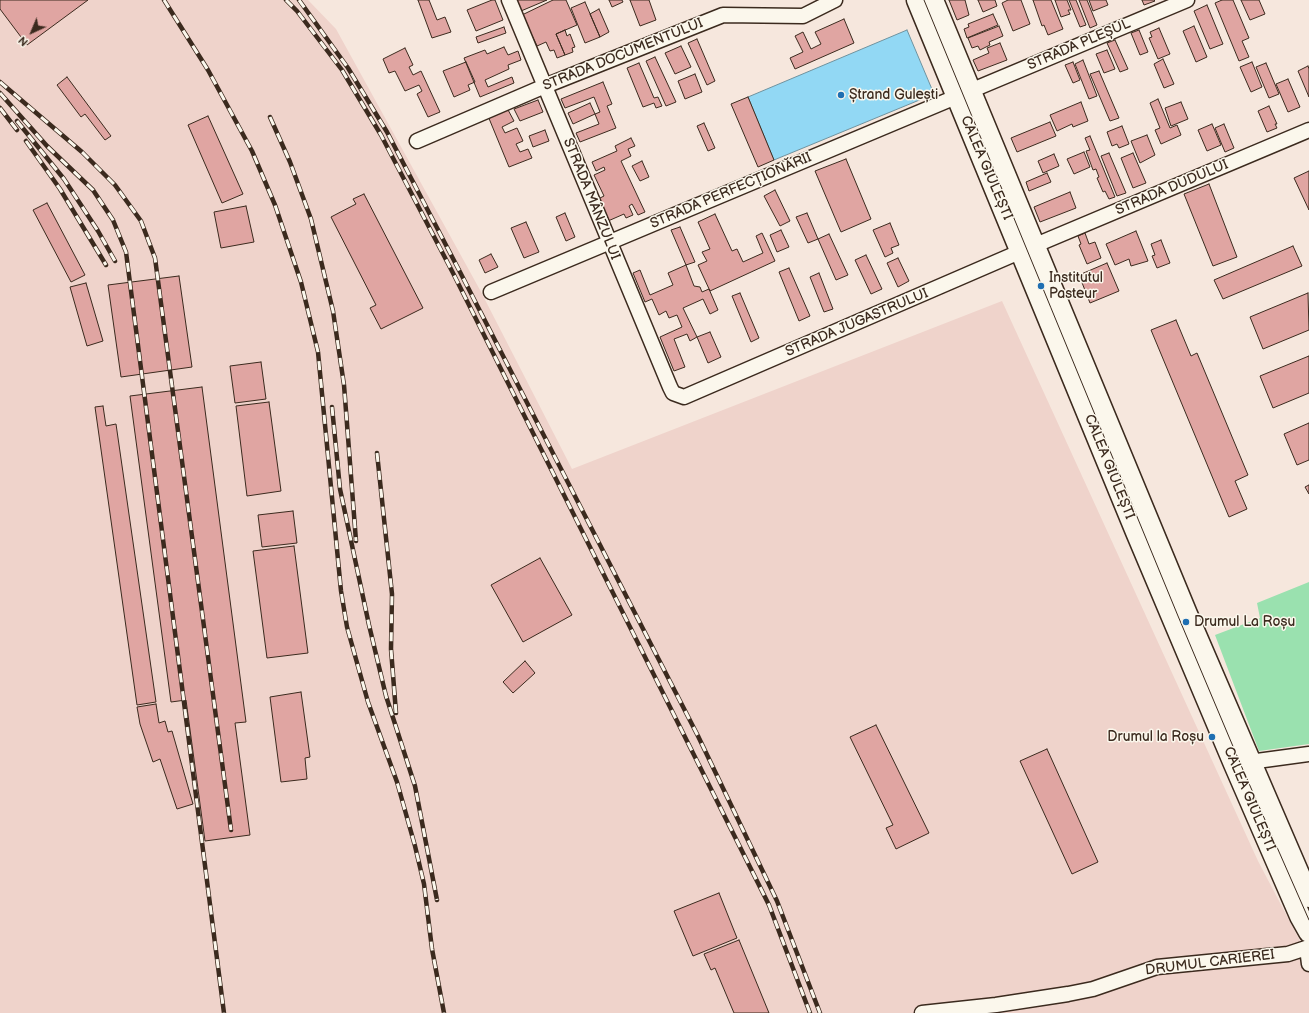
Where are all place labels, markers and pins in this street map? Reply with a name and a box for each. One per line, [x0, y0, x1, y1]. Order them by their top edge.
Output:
place label: Ștrand Gulești [849, 87, 938, 103]
marker: Ștrand Gulești [836, 90, 846, 100]
place label: Institutul Pasteur [1049, 270, 1103, 302]
marker: Institutul Pasteur [1036, 281, 1046, 291]
place label: Drumul La Roșu [1194, 614, 1295, 630]
marker: Drumul La Roșu [1181, 617, 1191, 627]
place label: Drumul la Roșu [1107, 729, 1204, 745]
marker: Drumul la Roșu [1207, 732, 1217, 742]

